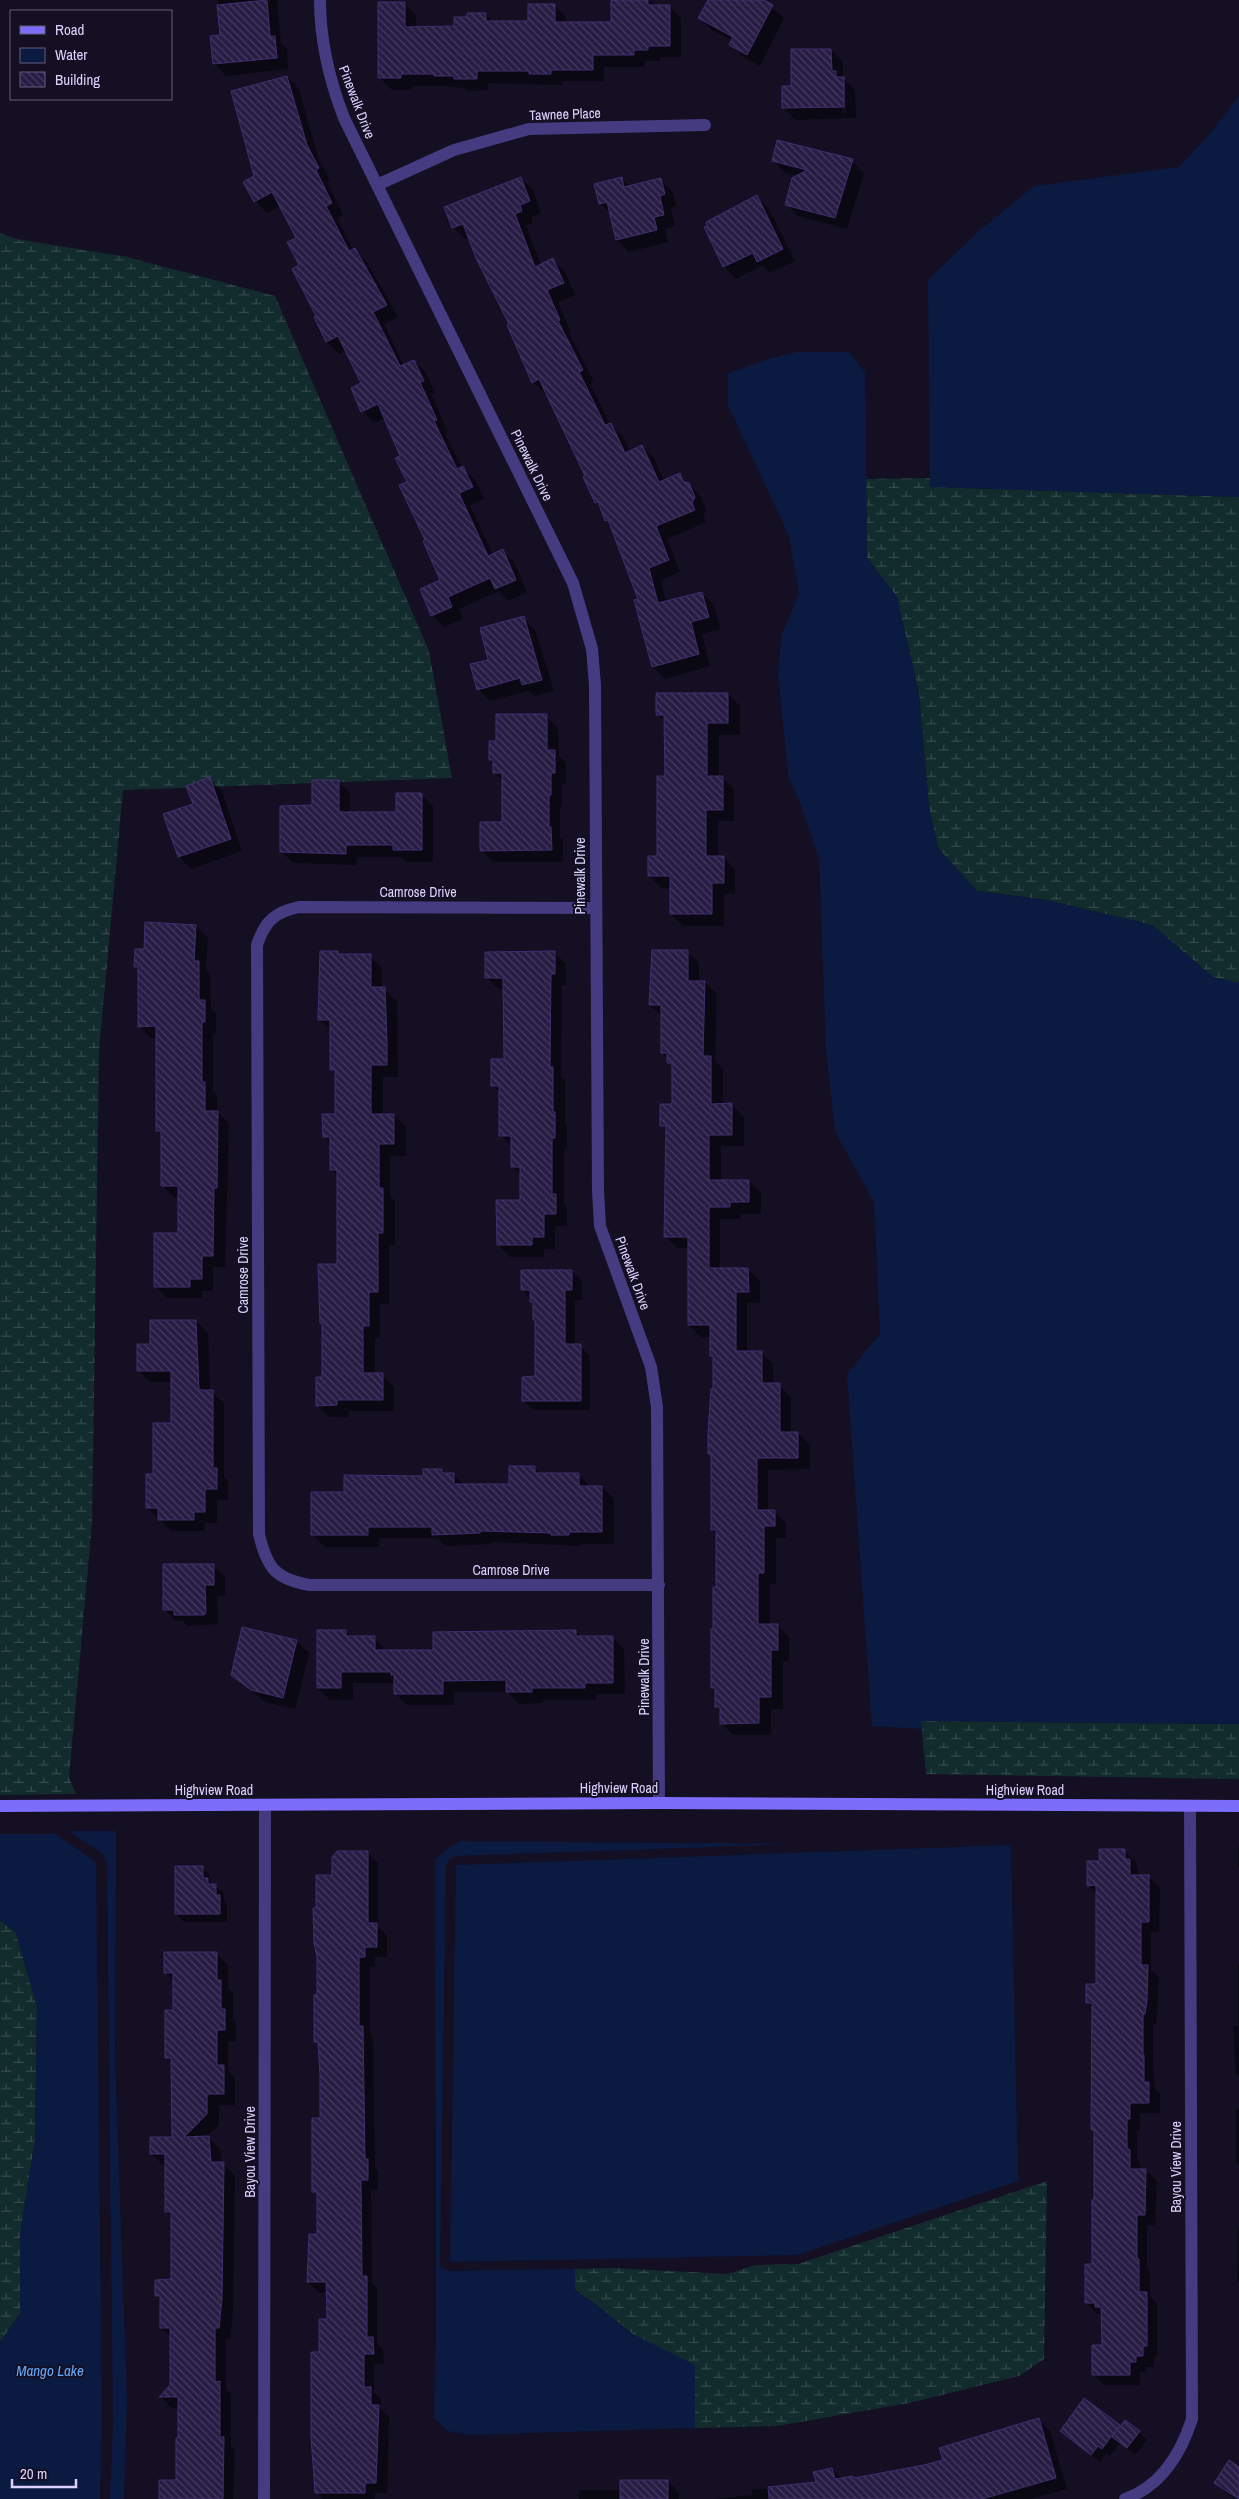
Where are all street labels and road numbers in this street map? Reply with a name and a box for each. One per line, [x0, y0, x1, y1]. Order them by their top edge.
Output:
street label: Pinewalk Drive [335, 63, 379, 141]
street label: Tawnee Place [529, 104, 601, 124]
street label: Pinewalk Drive [507, 426, 557, 504]
street label: Pinewalk Drive [571, 837, 589, 915]
street label: Camrose Drive [379, 883, 457, 901]
street label: Pinewalk Drive [611, 1234, 655, 1312]
street label: Camrose Drive [234, 1236, 252, 1314]
street label: Camrose Drive [472, 1561, 550, 1579]
street label: Pinewalk Drive [635, 1638, 653, 1716]
street label: Highview Road [580, 1779, 658, 1797]
street label: Highview Road [175, 1781, 253, 1799]
street label: Highview Road [986, 1781, 1064, 1799]
street label: Bayou View Drive [241, 2106, 259, 2198]
street label: Bayou View Drive [1167, 2121, 1185, 2213]

